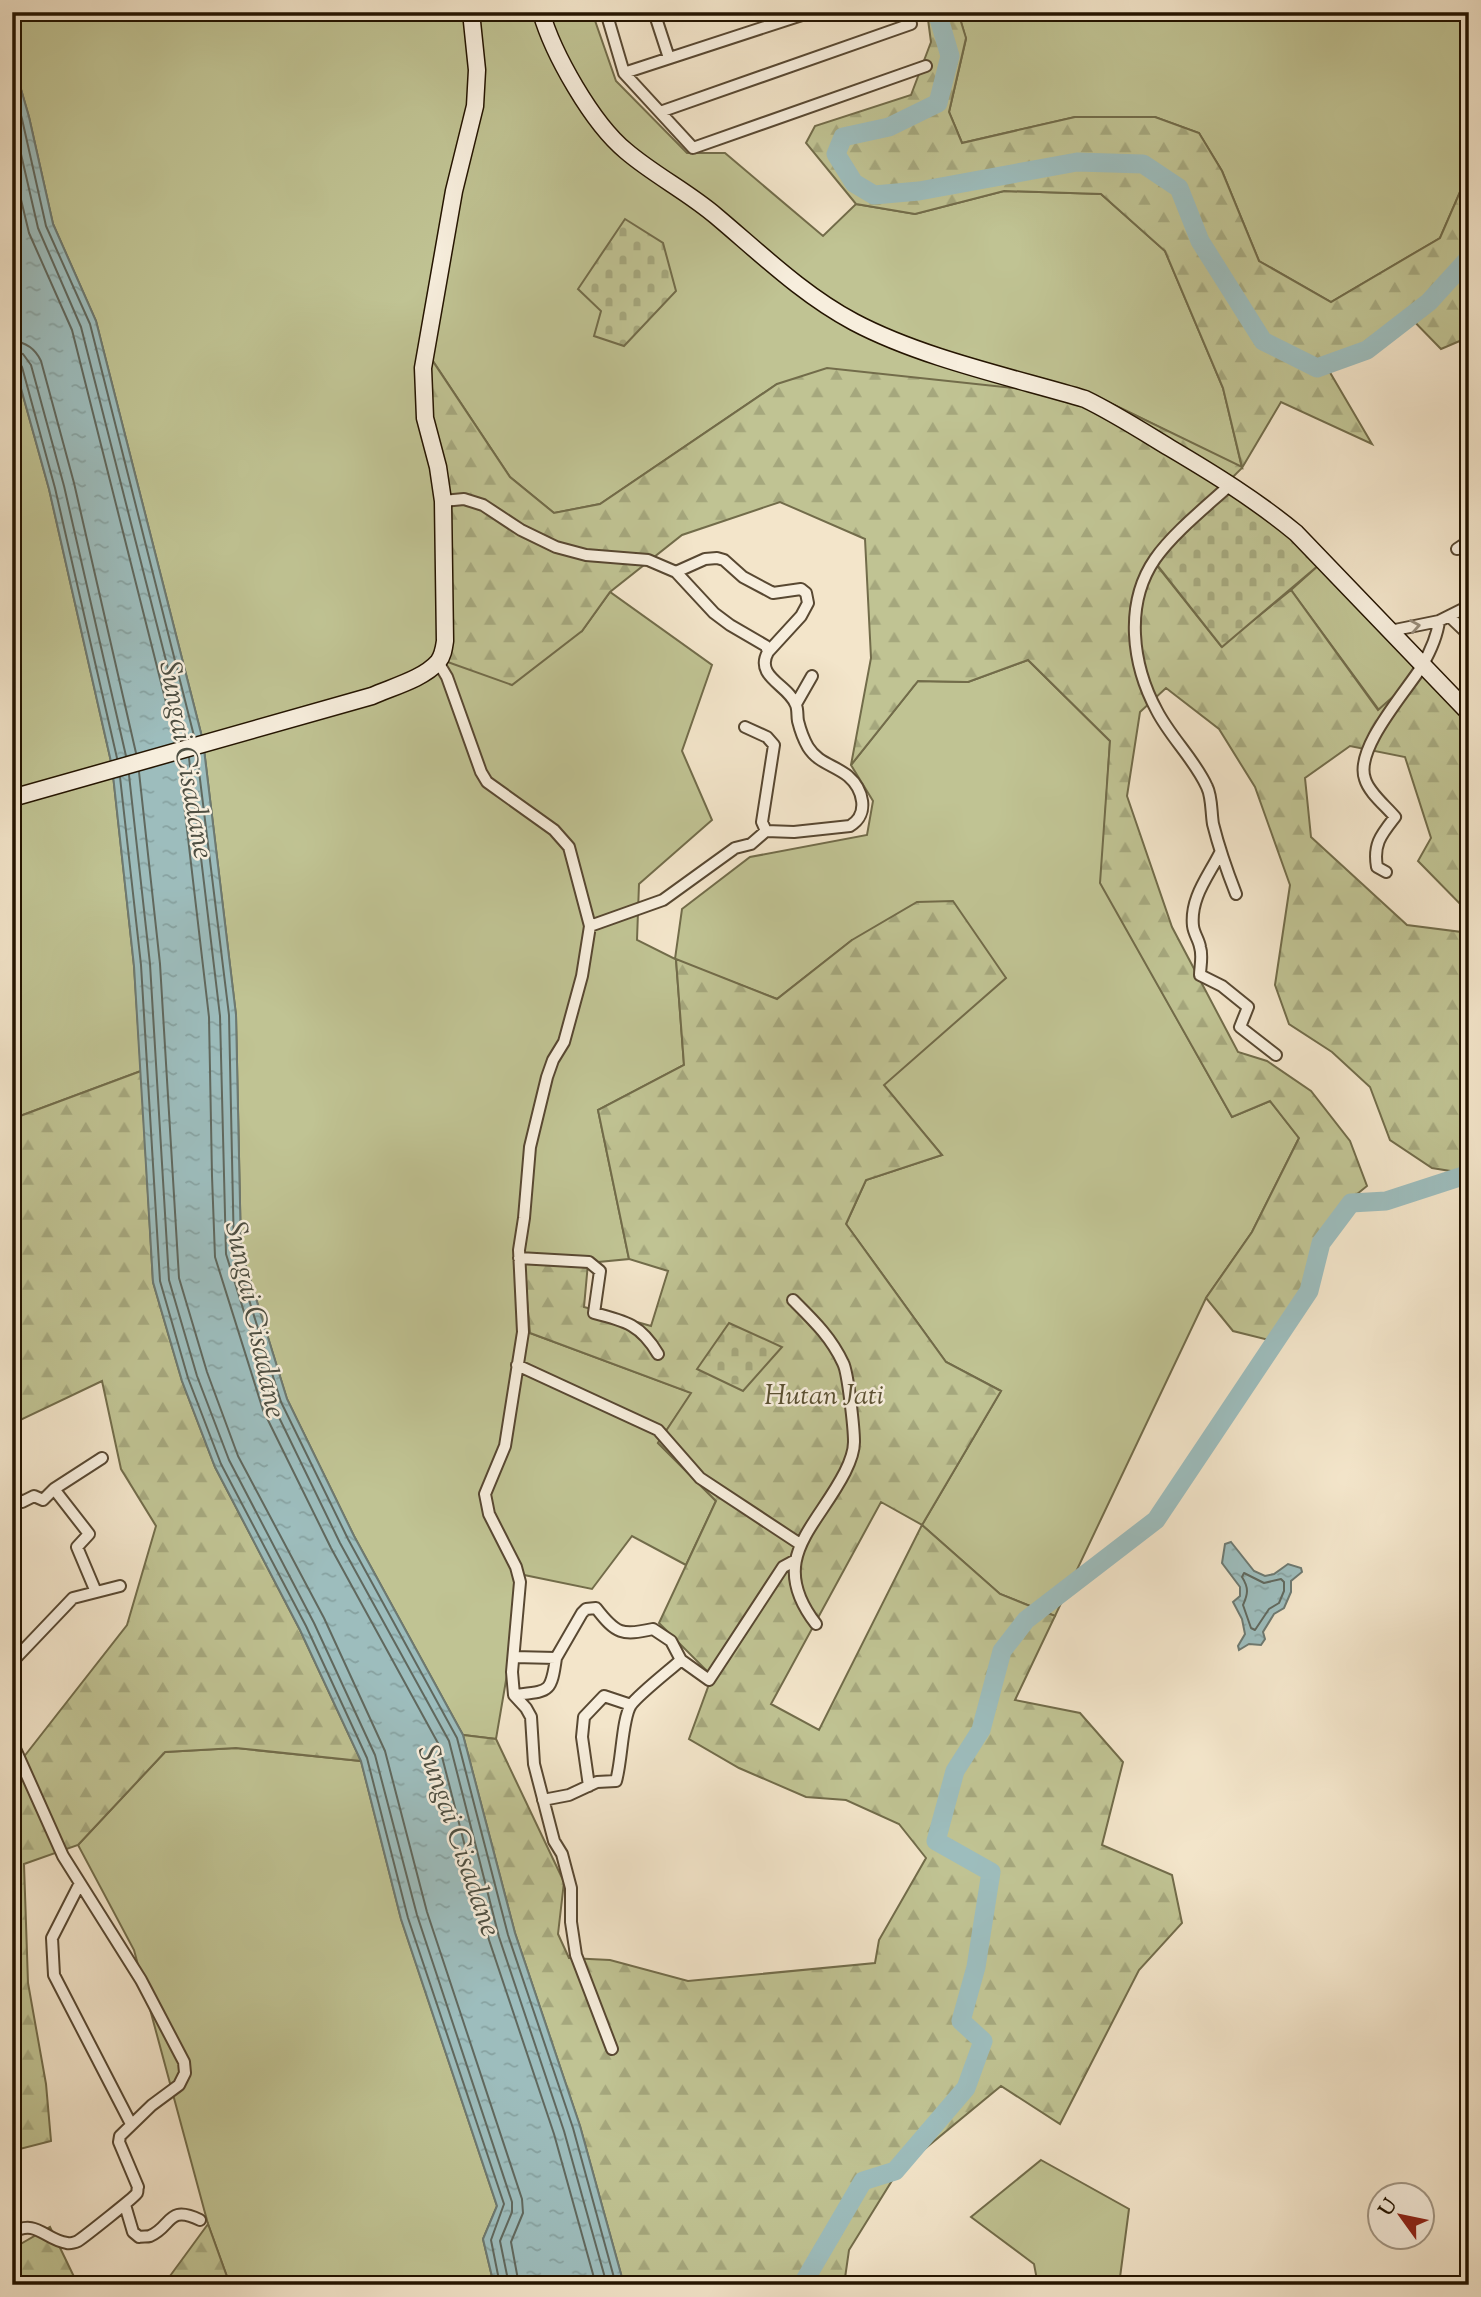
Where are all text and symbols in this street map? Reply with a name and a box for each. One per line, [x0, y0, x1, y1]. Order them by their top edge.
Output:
one-way arrow [1409, 619, 1421, 634]
water label: Sungai Cisadane [146, 658, 224, 862]
water label: Sungai Cisadane [212, 1218, 296, 1422]
park label: Hutan Jati [764, 1377, 884, 1417]
water label: Sungai Cisadane [405, 1739, 511, 1943]
north arrow [1366, 2182, 1436, 2252]
text: U [1373, 2194, 1405, 2222]

